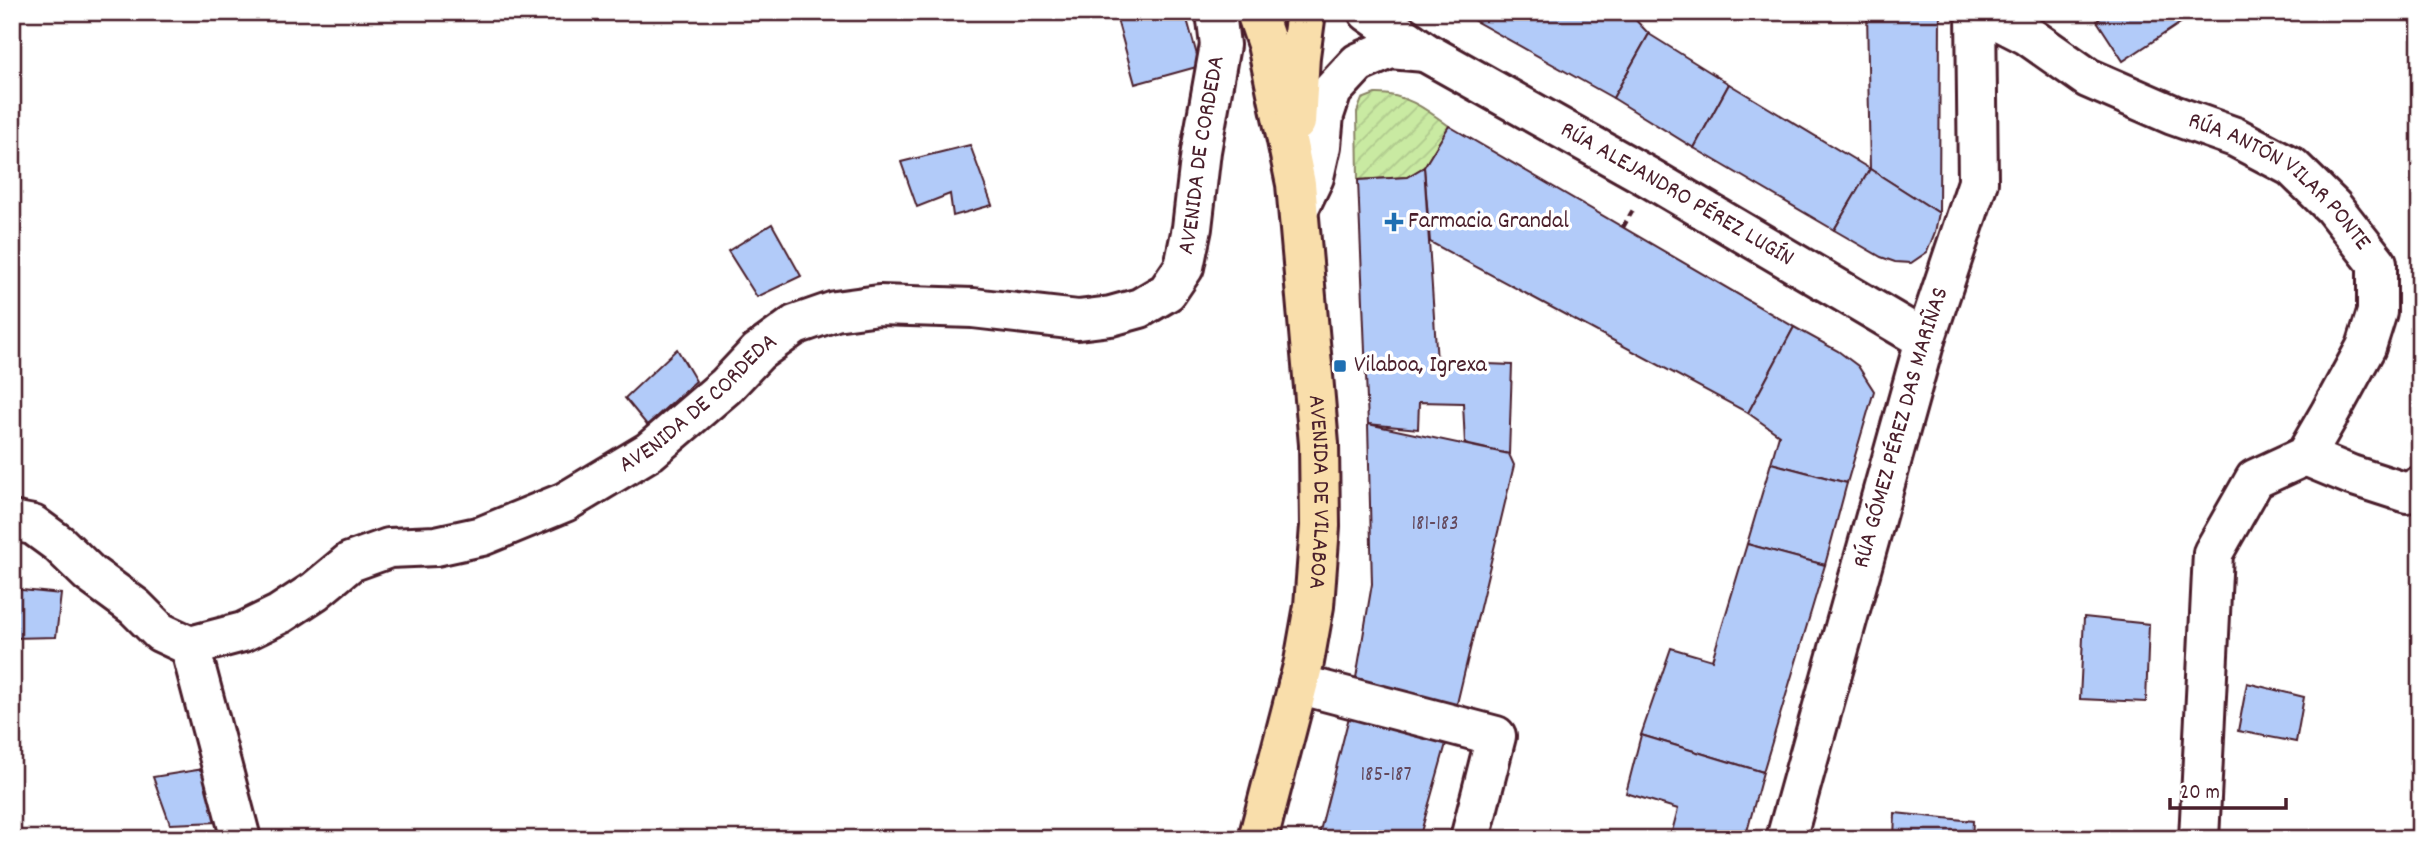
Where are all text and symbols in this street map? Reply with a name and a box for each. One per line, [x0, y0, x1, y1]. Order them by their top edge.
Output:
street label: AVENIDA DE CORDEDA [1170, 53, 1235, 258]
street label: RÚA ANTÓN VILAR PONTE [2183, 105, 2378, 258]
street label: RÚA ALEJANDRO PÉREZ LUGÍN [1554, 114, 1800, 276]
place label: Farmacia Grandal [1408, 205, 1569, 239]
marker: Farmacia Grandal [1386, 214, 1402, 230]
street label: RÚA GÓMEZ PÉREZ DAS MARIÑAS [1845, 283, 1958, 572]
street label: AVENIDA DE CORDEDA [613, 326, 785, 483]
place label: Vilaboa, Igrexa [1354, 349, 1488, 383]
marker: Vilaboa, Igrexa [1332, 358, 1348, 374]
street label: AVENIDA DE VILABOA [1298, 393, 1337, 591]
house number: 181-183 [1411, 510, 1459, 540]
house number: 185-187 [1361, 761, 1412, 791]
scale bar [2170, 767, 2285, 811]
text: 20 m [2180, 779, 2220, 809]

